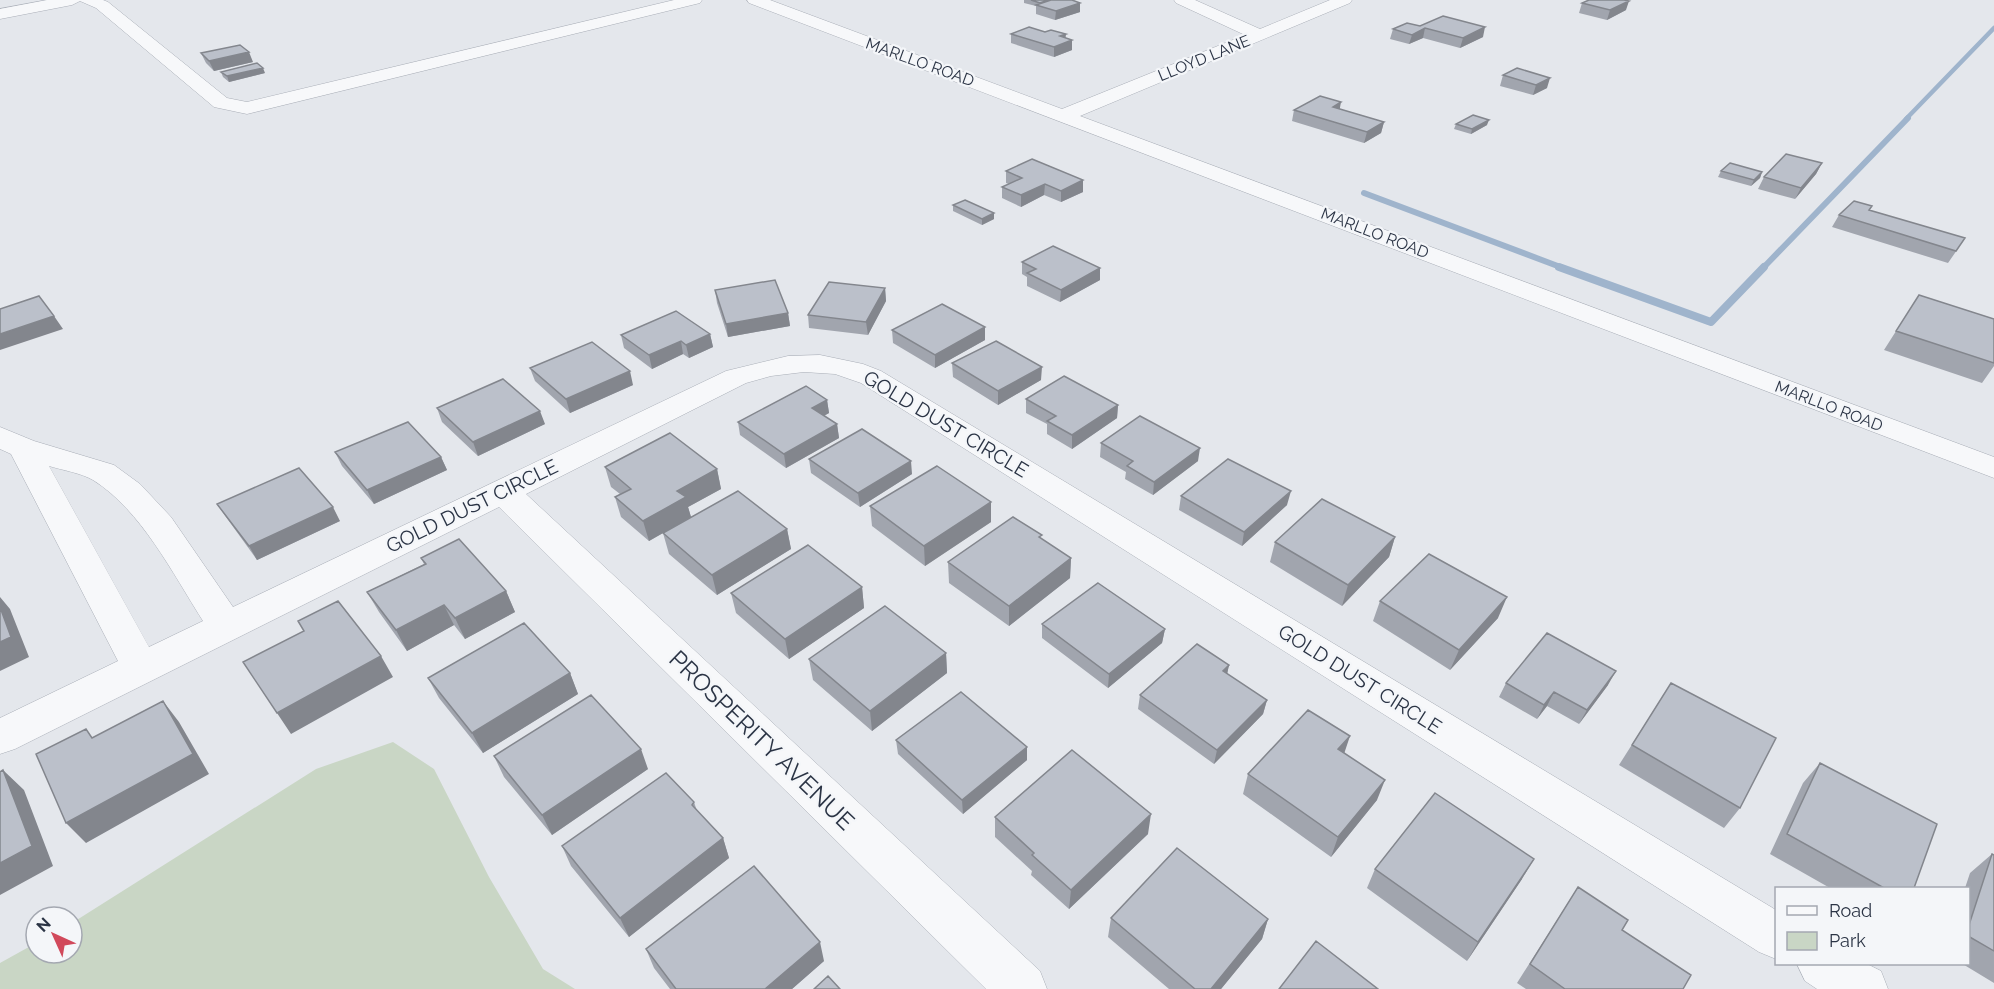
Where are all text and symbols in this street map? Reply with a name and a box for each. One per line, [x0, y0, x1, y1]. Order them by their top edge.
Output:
street label: LLOYD LANE [1155, 31, 1253, 85]
street label: MARLLO ROAD [863, 34, 977, 90]
street label: MARLLO ROAD [1318, 204, 1432, 262]
street label: GOLD DUST CIRCLE [859, 365, 1033, 483]
street label: MARLLO ROAD [1772, 377, 1886, 435]
street label: GOLD DUST CIRCLE [382, 454, 562, 558]
street label: GOLD DUST CIRCLE [1274, 619, 1446, 739]
street label: PROSPERITY AVENUE [663, 644, 861, 836]
legend [1775, 887, 1970, 965]
text: Road [1829, 900, 1872, 921]
north arrow [24, 905, 84, 965]
text: N [33, 914, 55, 936]
text: Park [1829, 930, 1866, 951]

